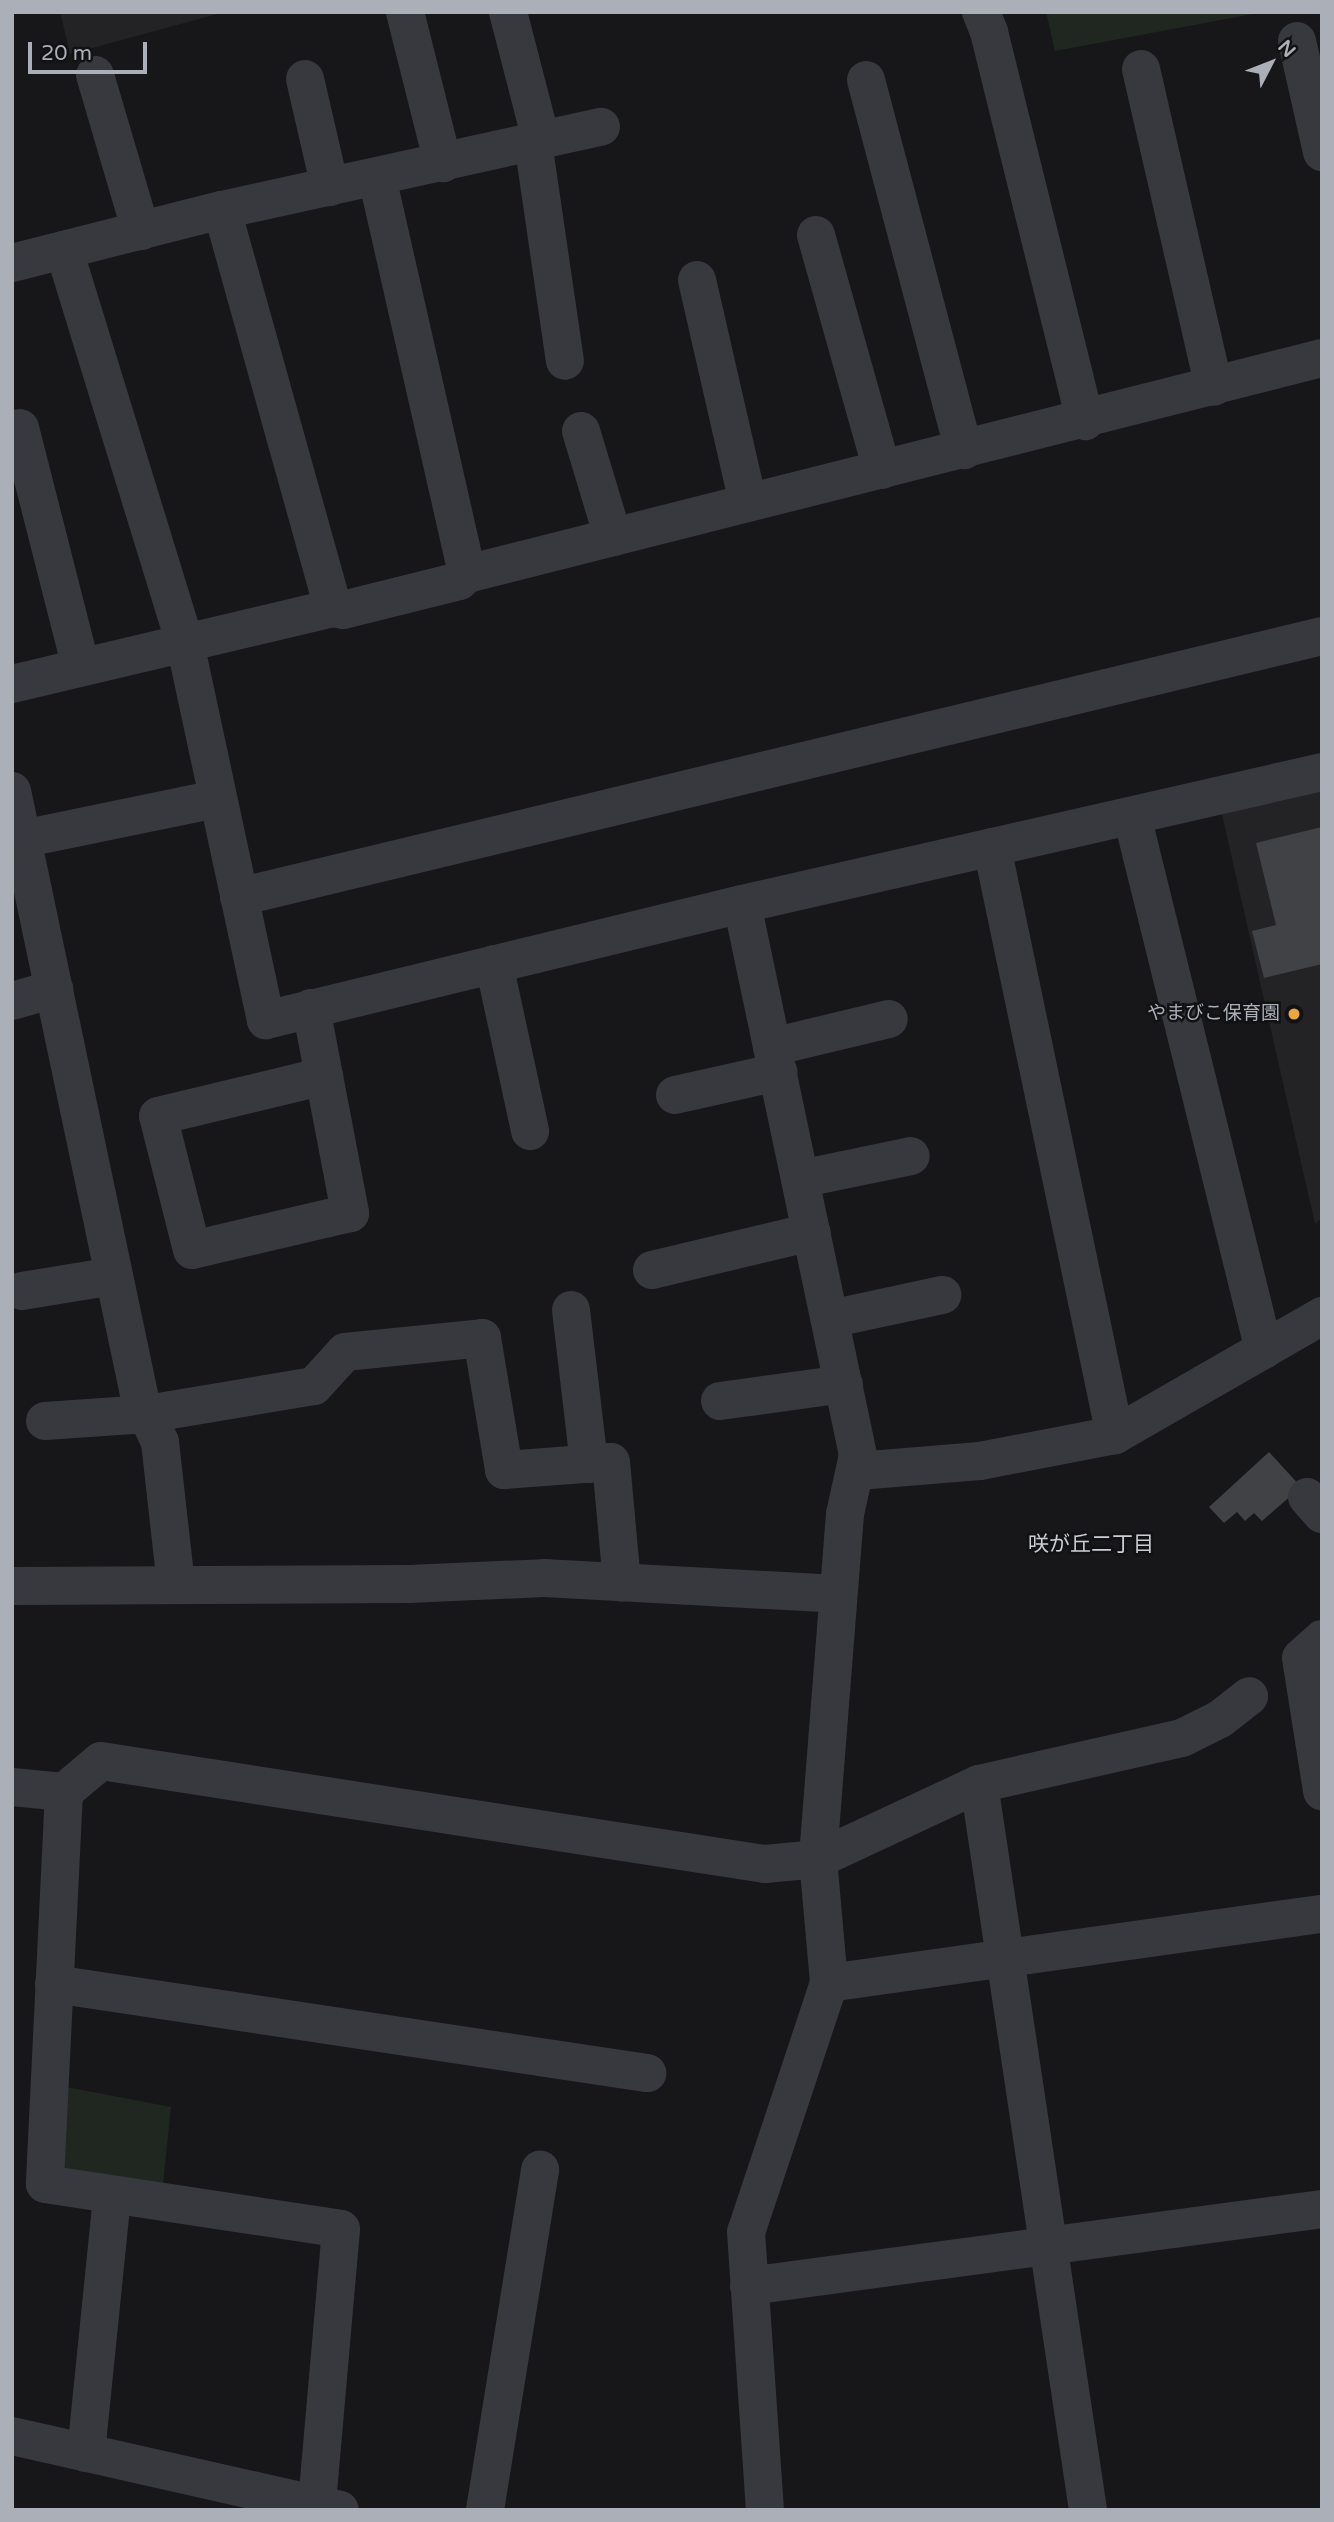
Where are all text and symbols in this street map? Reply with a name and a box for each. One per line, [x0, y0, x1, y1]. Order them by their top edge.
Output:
scale bar [32, 28, 150, 72]
north arrow [1236, 28, 1306, 98]
text: N [1273, 36, 1300, 62]
text: 20 m [41, 41, 92, 66]
place label: やまびこ保育園 [1147, 1003, 1280, 1025]
marker: やまびこ保育園 [1286, 1006, 1302, 1022]
district label: 咲が丘二丁目 [1028, 1532, 1154, 1558]

